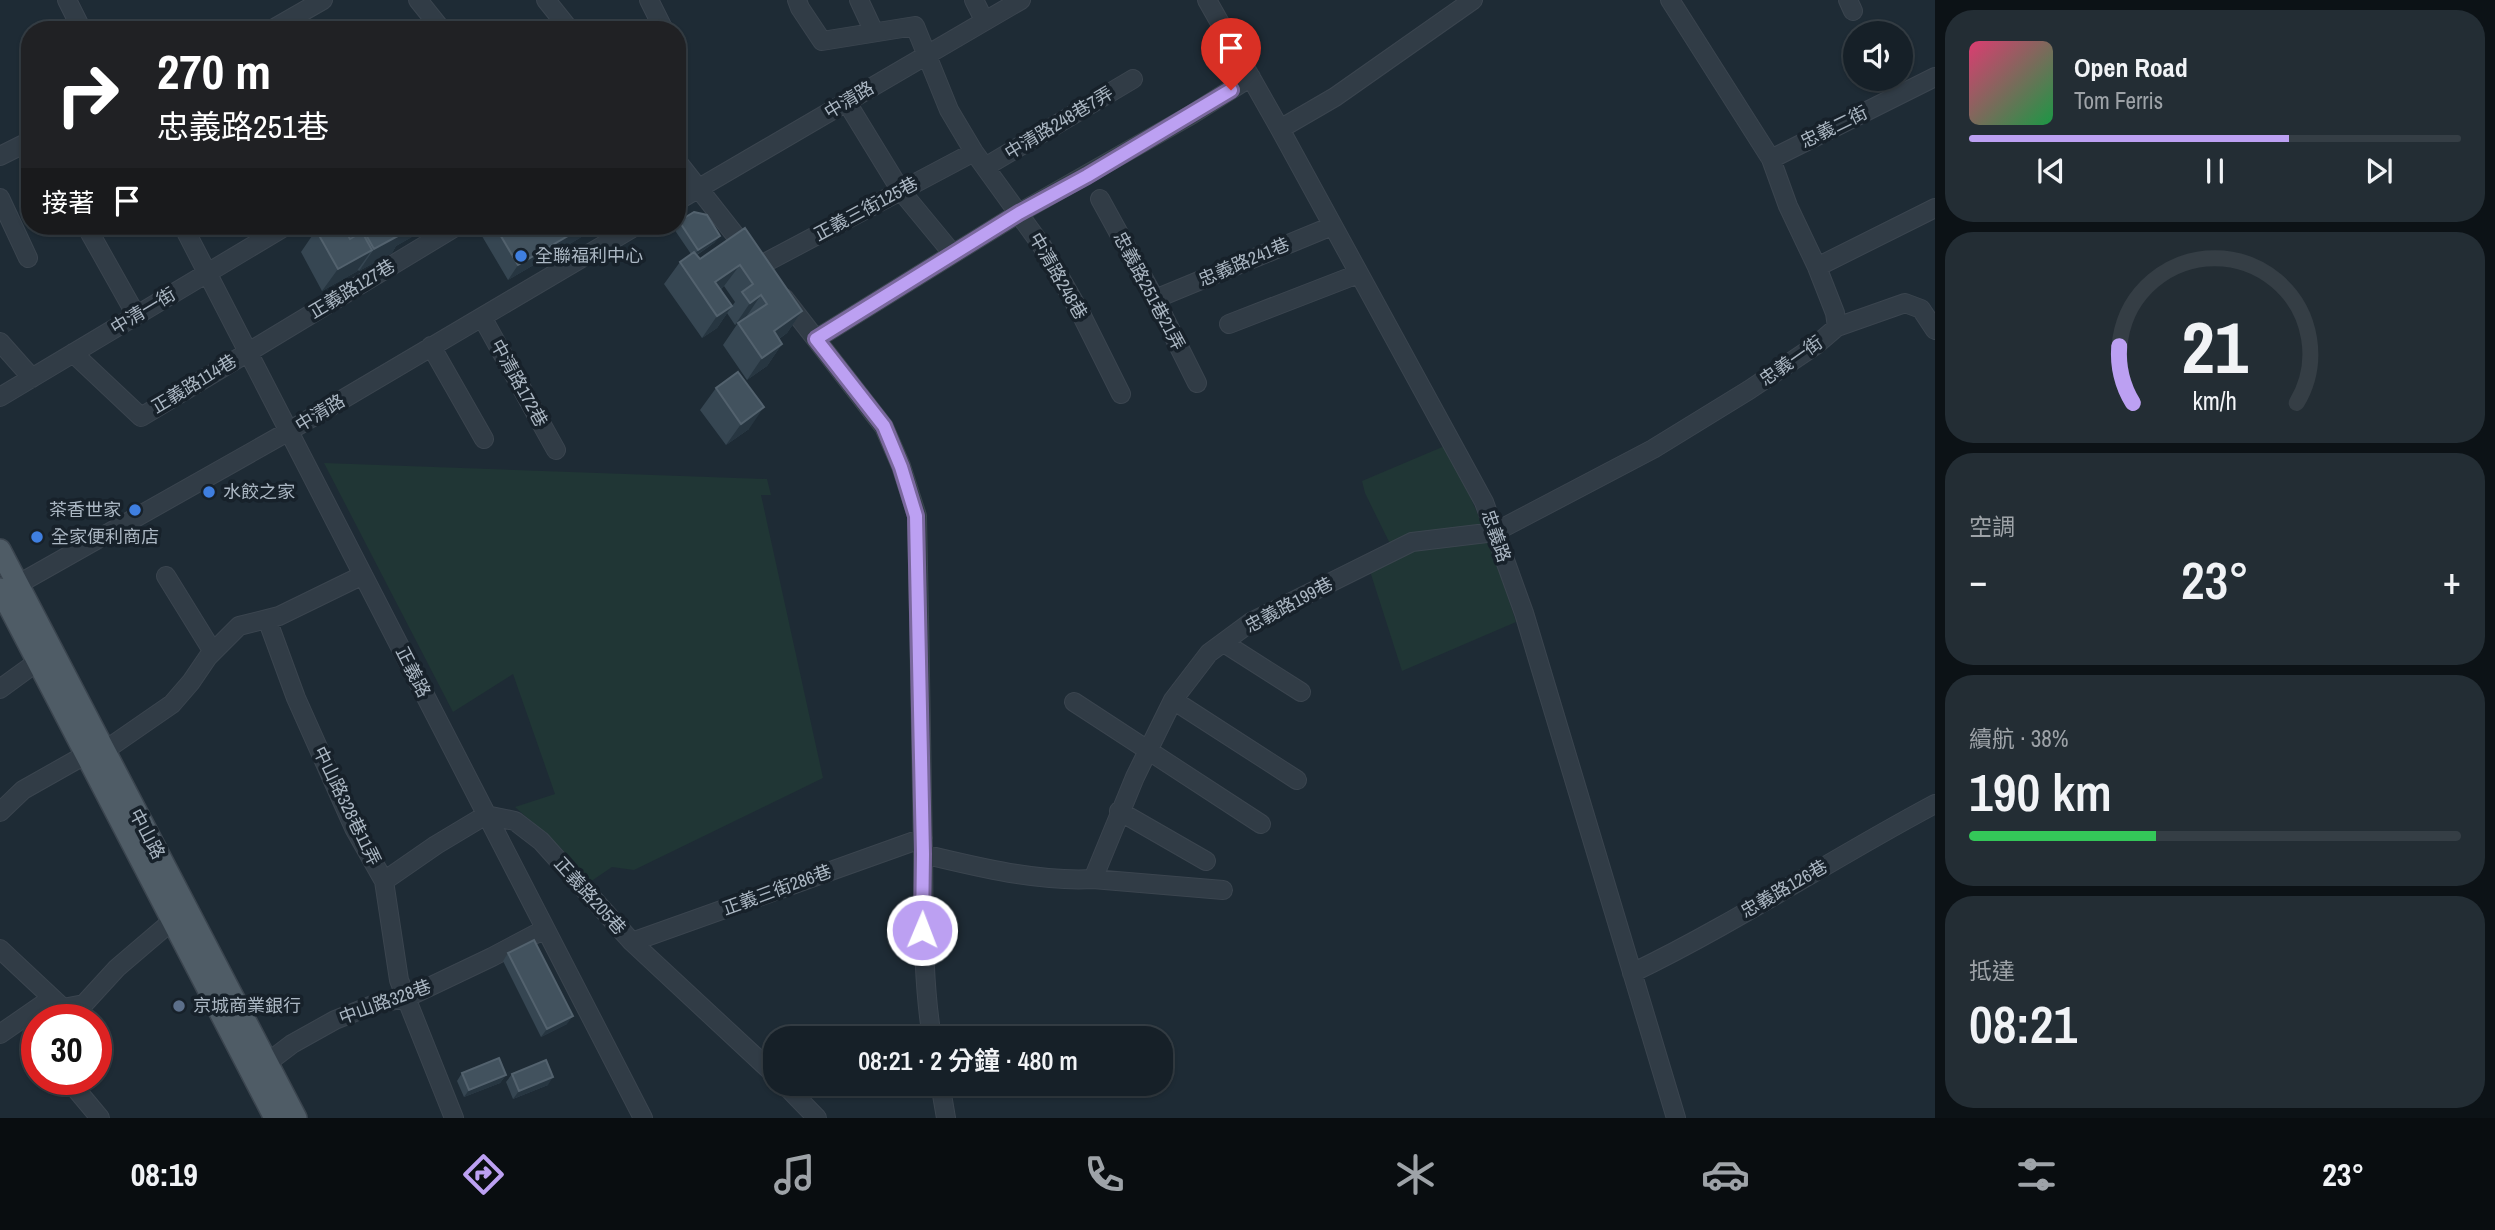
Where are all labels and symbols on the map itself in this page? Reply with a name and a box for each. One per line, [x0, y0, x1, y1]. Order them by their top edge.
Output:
pin [1201, 18, 1261, 90]
street label: 中清路 [819, 75, 878, 124]
street label: 中清路248巷7弄 [1000, 80, 1118, 165]
street label: 忠義二街 [1796, 100, 1872, 154]
street label: 正義三街125巷 [809, 171, 922, 247]
street label: 忠義路251巷21弄 [1108, 227, 1191, 354]
street label: 中清路248巷 [1023, 228, 1093, 324]
street label: 忠義路241巷 [1194, 231, 1293, 292]
place label: 全聯福利中心 [535, 243, 643, 268]
marker: 全聯福利中心 [513, 248, 529, 264]
street label: 正義路127巷 [304, 253, 400, 324]
street label: 中清一街 [105, 281, 180, 340]
street label: 忠義一街 [1754, 330, 1827, 391]
street label: 中清路172巷 [485, 334, 554, 431]
street label: 正義路114巷 [146, 348, 241, 419]
street label: 中清路 [290, 388, 349, 437]
place label: 水餃之家 [223, 479, 295, 504]
marker: 水餃之家 [201, 484, 217, 500]
place label: 茶香世家 [49, 497, 121, 522]
marker: 茶香世家 [127, 502, 143, 518]
street label: 忠義路 [1476, 506, 1517, 565]
place label: 全家便利商店 [51, 524, 159, 549]
marker: 全家便利商店 [29, 529, 45, 545]
street label: 忠義路199巷 [1240, 571, 1337, 638]
street label: 正義路 [390, 642, 437, 702]
street label: 中山路328巷11弄 [308, 742, 387, 870]
street label: 中山路 [124, 804, 171, 863]
street label: 正義路205巷 [549, 851, 632, 940]
street label: 忠義路126巷 [1736, 854, 1832, 924]
street label: 正義三街286巷 [719, 858, 835, 921]
position arrow [885, 893, 959, 967]
street label: 中山路328巷 [335, 973, 435, 1030]
place label: 京城商業銀行 [193, 993, 301, 1018]
marker: 京城商業銀行 [171, 998, 187, 1014]
speed limit sign: 30 [21, 1004, 112, 1095]

